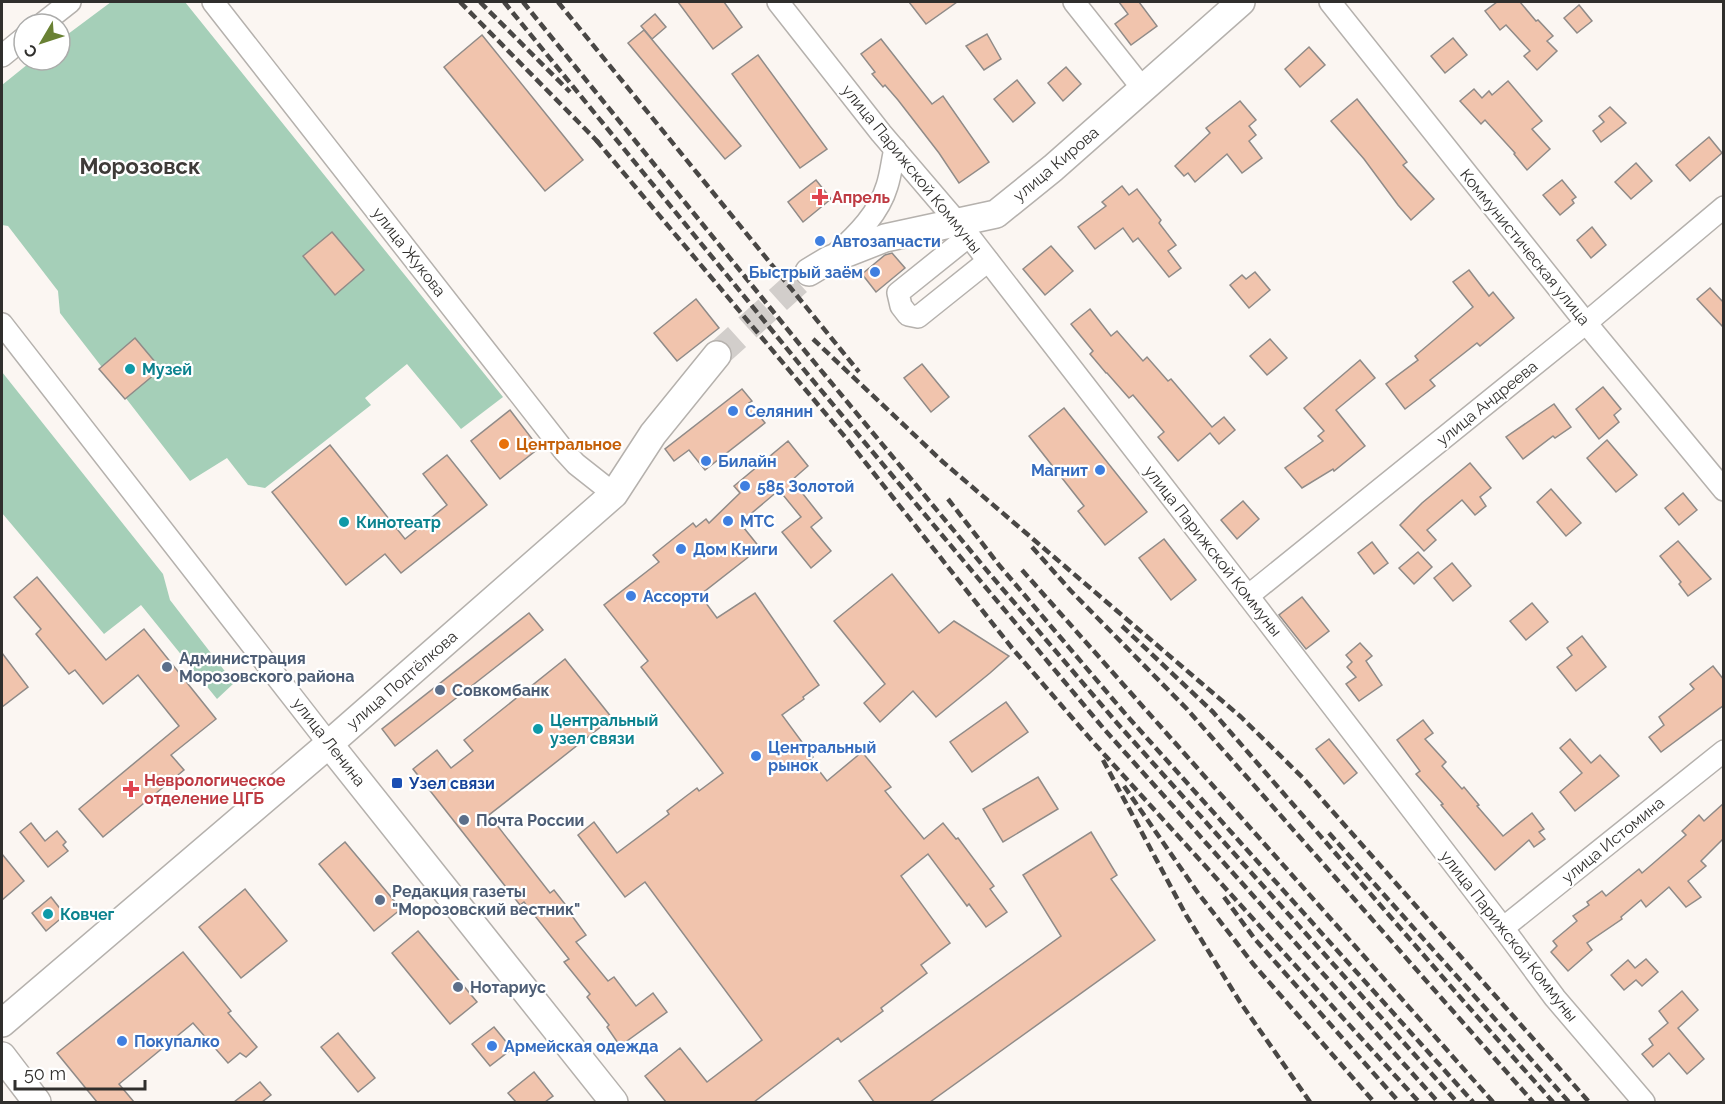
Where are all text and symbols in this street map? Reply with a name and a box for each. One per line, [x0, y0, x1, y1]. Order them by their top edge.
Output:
north arrow [12, 12, 72, 72]
text: С [20, 41, 42, 61]
street label: улица Парижской Коммуны [838, 81, 986, 257]
street label: улица Кирова [1009, 123, 1103, 205]
district label: Морозовск [79, 153, 201, 179]
street label: Коммунистическая улица [1456, 165, 1594, 329]
place label: Апрель [832, 188, 890, 207]
marker: Апрель [813, 190, 827, 204]
street label: улица Жукова [368, 204, 450, 300]
place label: Автозапчасти [832, 232, 941, 251]
marker: Автозапчасти [813, 234, 827, 248]
place label: Быстрый заём [749, 263, 863, 282]
marker: Быстрый заём [868, 265, 882, 279]
street label: улица Андреева [1433, 357, 1541, 449]
place label: Музей [142, 360, 192, 379]
marker: Музей [123, 362, 137, 376]
place label: Селянин [745, 402, 813, 421]
marker: Селянин [726, 404, 740, 418]
place label: Центральное [516, 435, 622, 454]
marker: Центральное [497, 437, 511, 451]
place label: Билайн [718, 452, 777, 471]
marker: Билайн [699, 454, 713, 468]
place label: Магнит [1031, 461, 1088, 480]
street label: улица Парижской Коммуны [1140, 462, 1286, 640]
marker: Магнит [1093, 463, 1107, 477]
place label: 585 Золотой [757, 477, 854, 496]
marker: 585 Золотой [738, 479, 752, 493]
place label: МТС [740, 512, 774, 531]
place label: Кинотеатр [356, 513, 441, 532]
marker: МТС [721, 514, 735, 528]
marker: Кинотеатр [337, 515, 351, 529]
place label: Дом Книги [693, 540, 778, 559]
marker: Дом Книги [674, 542, 688, 556]
place label: Ассорти [643, 587, 709, 606]
marker: Ассорти [624, 589, 638, 603]
street label: улица Подтёлкова [343, 627, 461, 733]
place label: Администрация Морозовского района [179, 649, 354, 686]
marker: Администрация Морозовского района [160, 660, 174, 674]
place label: Совкомбанк [452, 681, 550, 700]
marker: Совкомбанк [433, 683, 447, 697]
street label: улица Ленина [288, 694, 370, 790]
place label: Центральный узел связи [550, 711, 658, 748]
marker: Центральный узел связи [531, 722, 545, 736]
place label: Центральный рынок [768, 738, 876, 775]
marker: Центральный рынок [749, 749, 763, 763]
place label: Неврологическое отделение ЦГБ [144, 771, 286, 808]
place label: Узел связи [408, 774, 495, 793]
marker: Узел связи [390, 776, 404, 790]
marker: Неврологическое отделение ЦГБ [122, 780, 140, 798]
street label: улица Истомина [1558, 793, 1668, 887]
place label: Почта России [476, 811, 584, 830]
marker: Почта России [457, 813, 471, 827]
street label: улица Парижской Коммуны [1436, 847, 1582, 1025]
place label: Редакция газеты "Морозовский вестник" [392, 882, 580, 919]
marker: Редакция газеты "Морозовский вестник" [373, 893, 387, 907]
place label: Ковчег [60, 905, 115, 924]
marker: Ковчег [41, 907, 55, 921]
place label: Нотариус [470, 978, 546, 997]
marker: Нотариус [451, 980, 465, 994]
place label: Покупалко [134, 1032, 220, 1051]
marker: Покупалко [115, 1034, 129, 1048]
place label: Армейская одежда [504, 1037, 658, 1056]
marker: Армейская одежда [485, 1039, 499, 1053]
scale bar [15, 1053, 146, 1091]
text: 50 m [24, 1063, 66, 1084]

